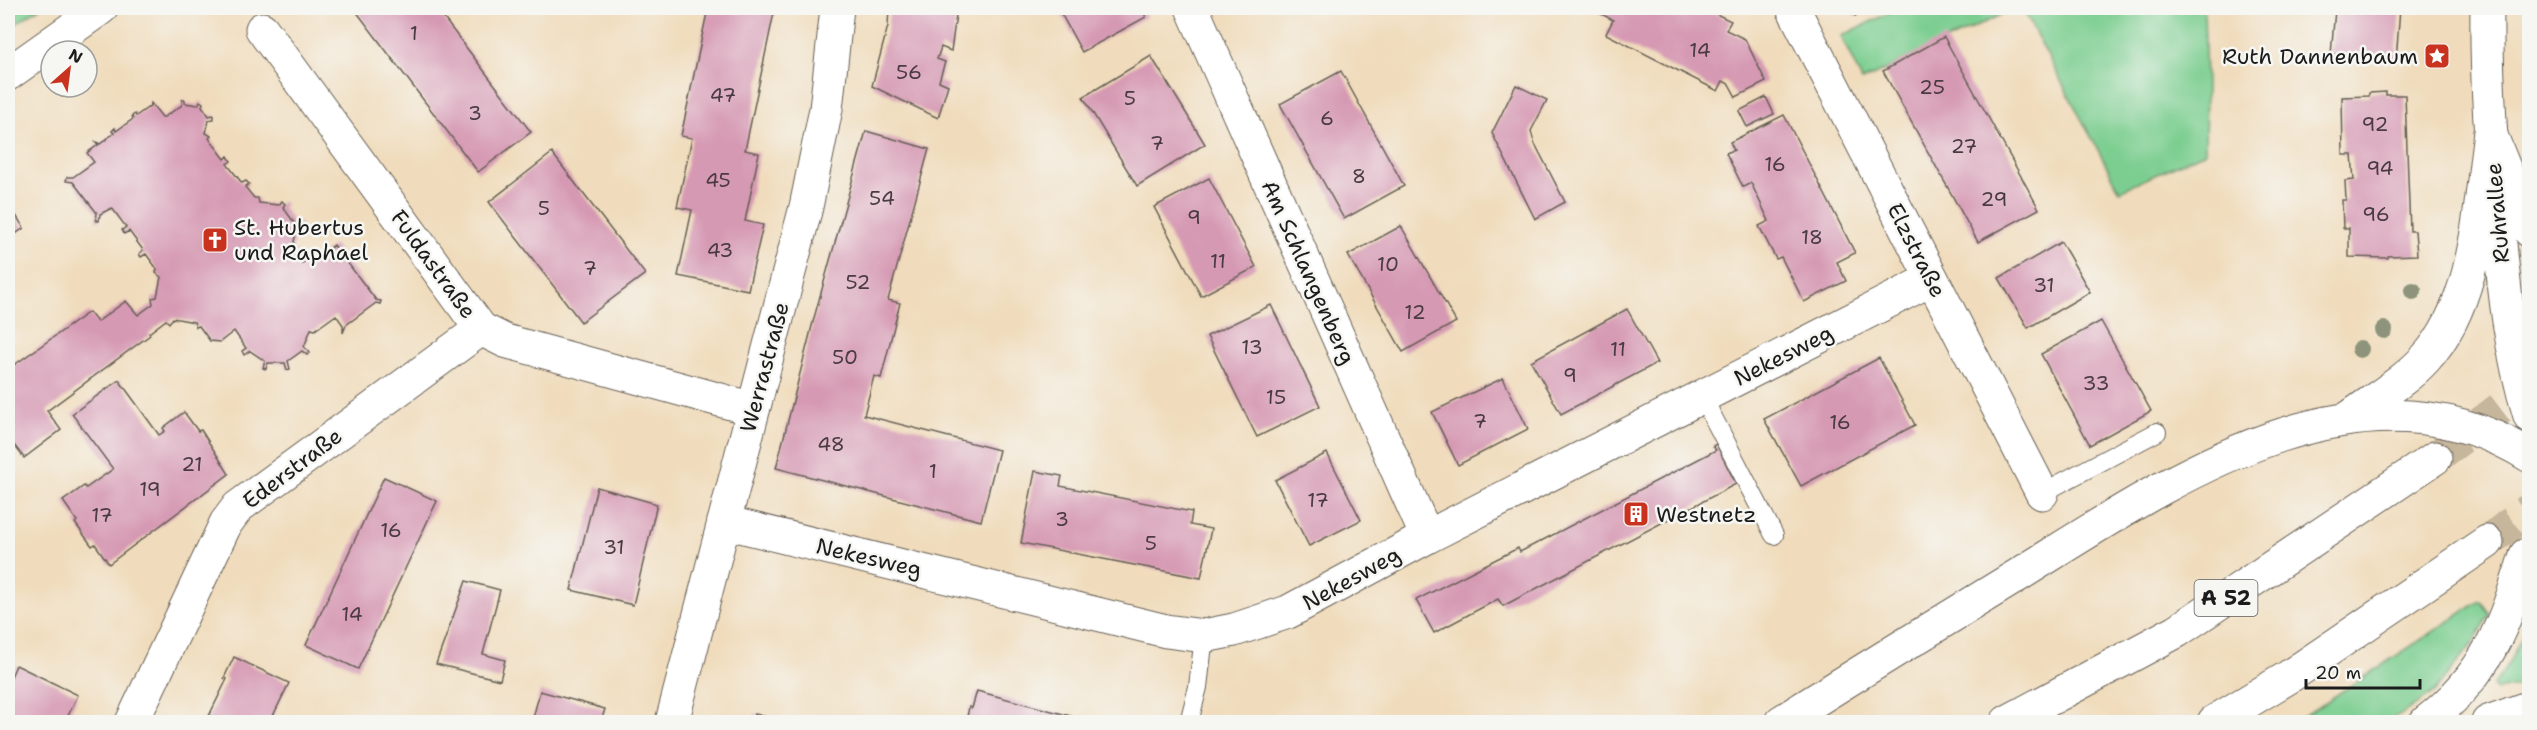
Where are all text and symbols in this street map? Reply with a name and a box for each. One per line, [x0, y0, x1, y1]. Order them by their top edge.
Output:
house number: 1 [410, 20, 418, 46]
house number: 14 [1689, 37, 1711, 63]
north arrow [39, 39, 99, 99]
place icon: Ruth Dannenbaum [2422, 41, 2452, 71]
place label: Ruth Dannenbaum [2222, 42, 2418, 71]
text: N [65, 44, 86, 68]
house number: 56 [896, 59, 922, 85]
house number: 25 [1919, 74, 1945, 100]
house number: 47 [710, 82, 736, 108]
house number: 5 [1124, 85, 1136, 111]
house number: 3 [468, 100, 482, 126]
house number: 6 [1320, 105, 1334, 131]
house number: 92 [2362, 111, 2389, 137]
house number: 7 [1150, 130, 1164, 156]
house number: 27 [1951, 133, 1977, 159]
house number: 16 [1764, 151, 1786, 177]
house number: 94 [2366, 155, 2394, 181]
street label: Ruhrallee [2479, 161, 2516, 264]
house number: 8 [1352, 163, 1366, 189]
house number: 45 [705, 167, 731, 193]
street label: Am Schlangenberg [1255, 175, 1362, 369]
house number: 54 [869, 185, 895, 211]
house number: 29 [1981, 186, 2007, 212]
house number: 5 [538, 195, 550, 221]
street label: Elzstraße [1880, 198, 1953, 302]
house number: 96 [2362, 201, 2390, 227]
street label: Fuldastraße [384, 204, 483, 324]
house number: 9 [1187, 204, 1201, 230]
place label: St. Hubertus und Raphael [234, 213, 369, 267]
house number: 18 [1801, 224, 1823, 250]
church icon: St. Hubertus und Raphael [200, 225, 230, 255]
house number: 43 [707, 237, 733, 263]
house number: 11 [1210, 248, 1226, 274]
house number: 10 [1377, 251, 1399, 277]
house number: 7 [583, 255, 597, 281]
house number: 52 [845, 269, 871, 295]
house number: 31 [2033, 272, 2055, 298]
street label: Werrastraße [733, 299, 796, 436]
house number: 12 [1404, 299, 1426, 325]
street label: Nekesweg [1729, 318, 1838, 393]
house number: 13 [1241, 334, 1263, 360]
house number: 11 [1610, 336, 1626, 362]
house number: 50 [832, 344, 858, 370]
house number: 9 [1563, 362, 1577, 388]
house number: 33 [2083, 370, 2109, 396]
house number: 15 [1266, 384, 1286, 410]
house number: 7 [1473, 408, 1487, 434]
house number: 16 [1829, 409, 1851, 435]
street label: Ederstraße [237, 421, 348, 515]
house number: 48 [817, 431, 845, 457]
house number: 21 [181, 451, 203, 477]
house number: 1 [929, 458, 937, 484]
house number: 19 [139, 476, 161, 502]
house number: 17 [1307, 487, 1329, 513]
building icon: Westnetz [1621, 499, 1651, 529]
place label: Westnetz [1656, 500, 1756, 529]
house number: 17 [91, 502, 113, 528]
house number: 3 [1055, 506, 1069, 532]
house number: 16 [380, 517, 402, 543]
house number: 5 [1145, 530, 1157, 556]
street label: Nekesweg [813, 531, 925, 584]
house number: 31 [603, 534, 625, 560]
street label: Nekesweg [1297, 540, 1405, 617]
road number: A 52 [2194, 580, 2258, 616]
house number: 14 [341, 601, 363, 627]
scale bar [2306, 652, 2420, 690]
text: 20 m [2315, 661, 2361, 685]

